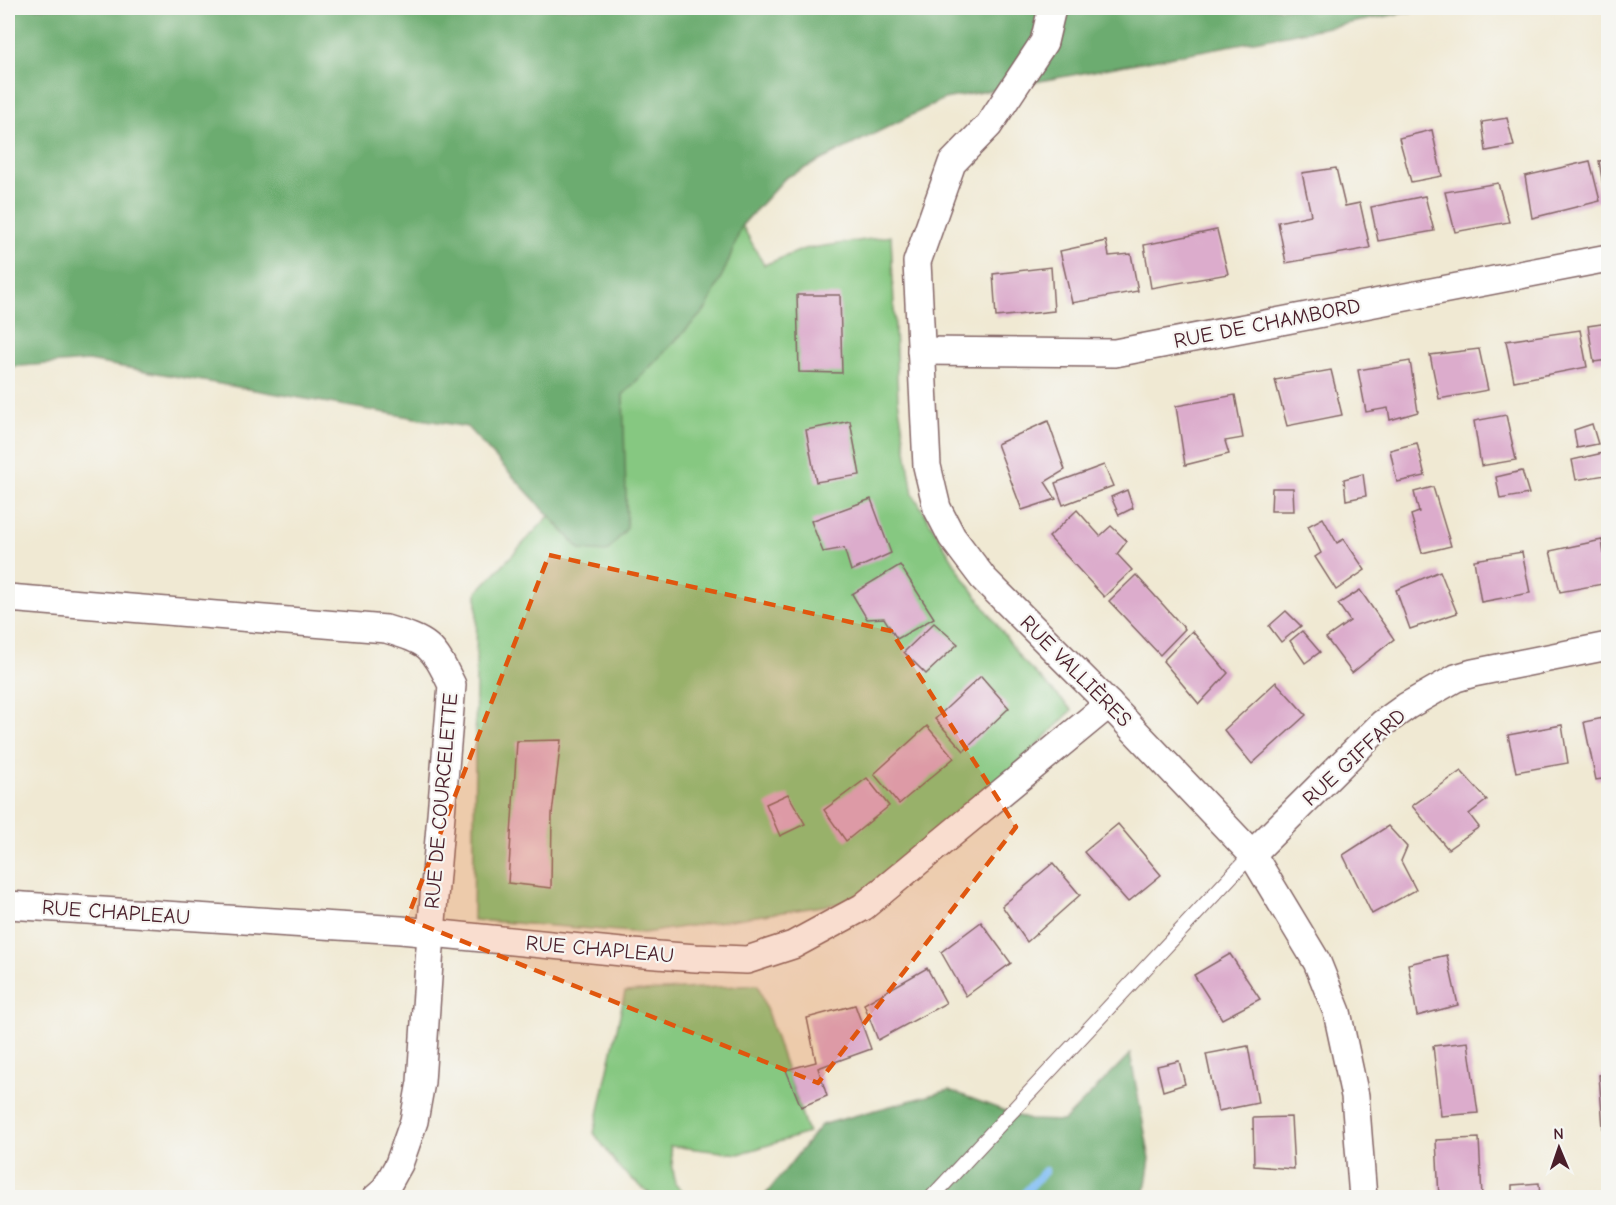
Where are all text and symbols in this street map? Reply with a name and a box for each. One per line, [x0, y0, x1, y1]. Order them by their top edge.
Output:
street label: RUE DE CHAMBORD [1172, 293, 1362, 353]
street label: RUE VALLIÈRES [1015, 610, 1137, 732]
street label: RUE DE COURCELETTE [420, 692, 462, 910]
street label: RUE GIFFARD [1298, 703, 1410, 811]
street label: RUE CHAPLEAU [41, 895, 191, 929]
street label: RUE CHAPLEAU [525, 931, 675, 967]
north arrow [1529, 1118, 1589, 1178]
text: N [1553, 1125, 1564, 1143]

